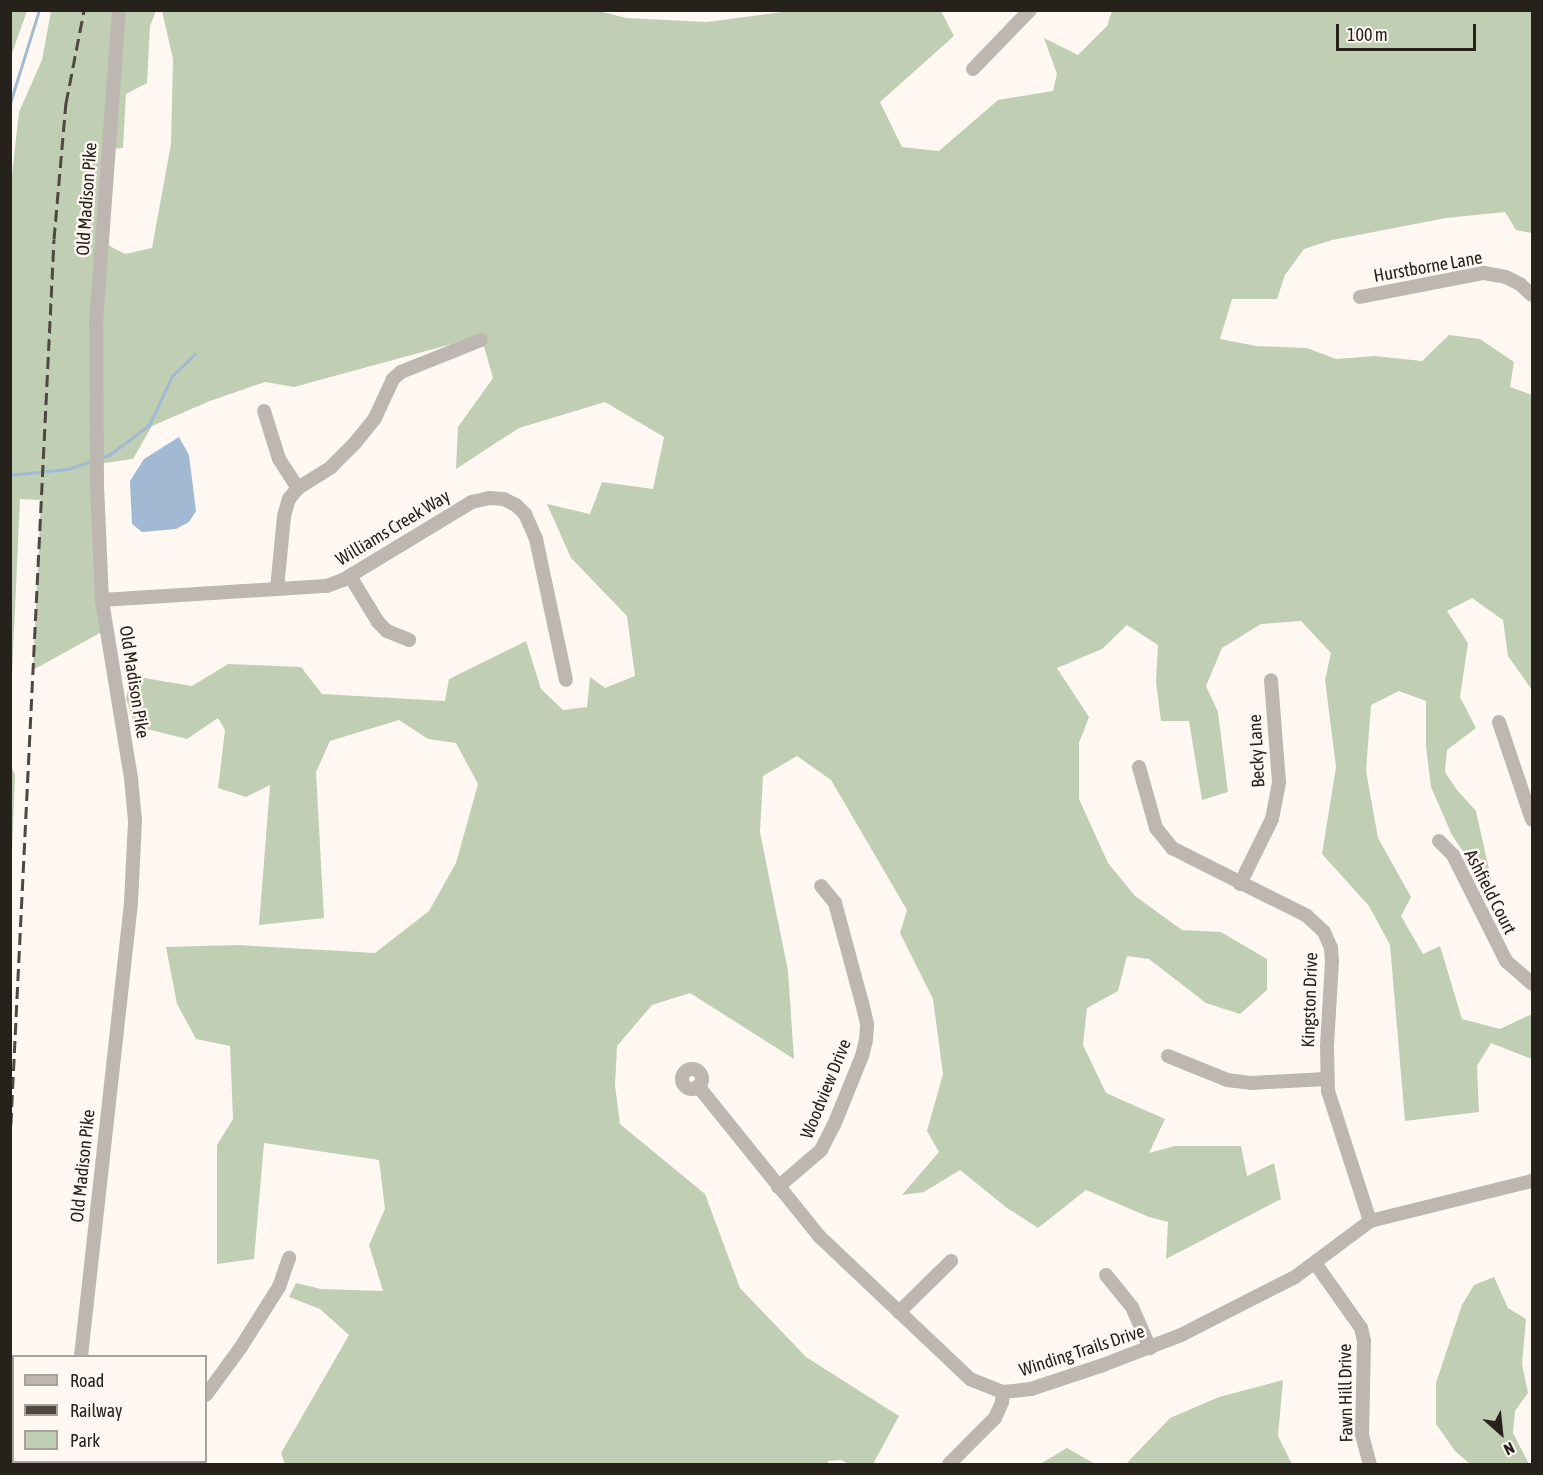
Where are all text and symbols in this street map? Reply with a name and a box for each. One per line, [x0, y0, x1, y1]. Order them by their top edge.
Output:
scale bar [1339, 12, 1478, 50]
text: 100 m [1347, 24, 1388, 45]
street label: Old Madison Pike [72, 142, 102, 256]
street label: Hurstborne Lane [1372, 247, 1484, 287]
street label: Williams Creek Way [332, 485, 454, 571]
street label: Old Madison Pike [114, 624, 154, 740]
street label: Becky Lane [1244, 714, 1270, 788]
street label: Ashfield Court [1459, 846, 1521, 938]
street label: Kingston Drive [1298, 952, 1322, 1048]
street label: Woodview Drive [796, 1036, 856, 1142]
street label: Old Madison Pike [66, 1108, 100, 1224]
street label: Winding Trails Drive [1017, 1321, 1147, 1381]
street label: Fawn Hill Drive [1334, 1343, 1358, 1443]
legend [12, 1355, 207, 1463]
text: Road [70, 1370, 104, 1391]
text: Railway [70, 1400, 122, 1421]
north arrow [1471, 1403, 1531, 1463]
text: Park [70, 1430, 100, 1451]
text: N [1501, 1439, 1517, 1459]

